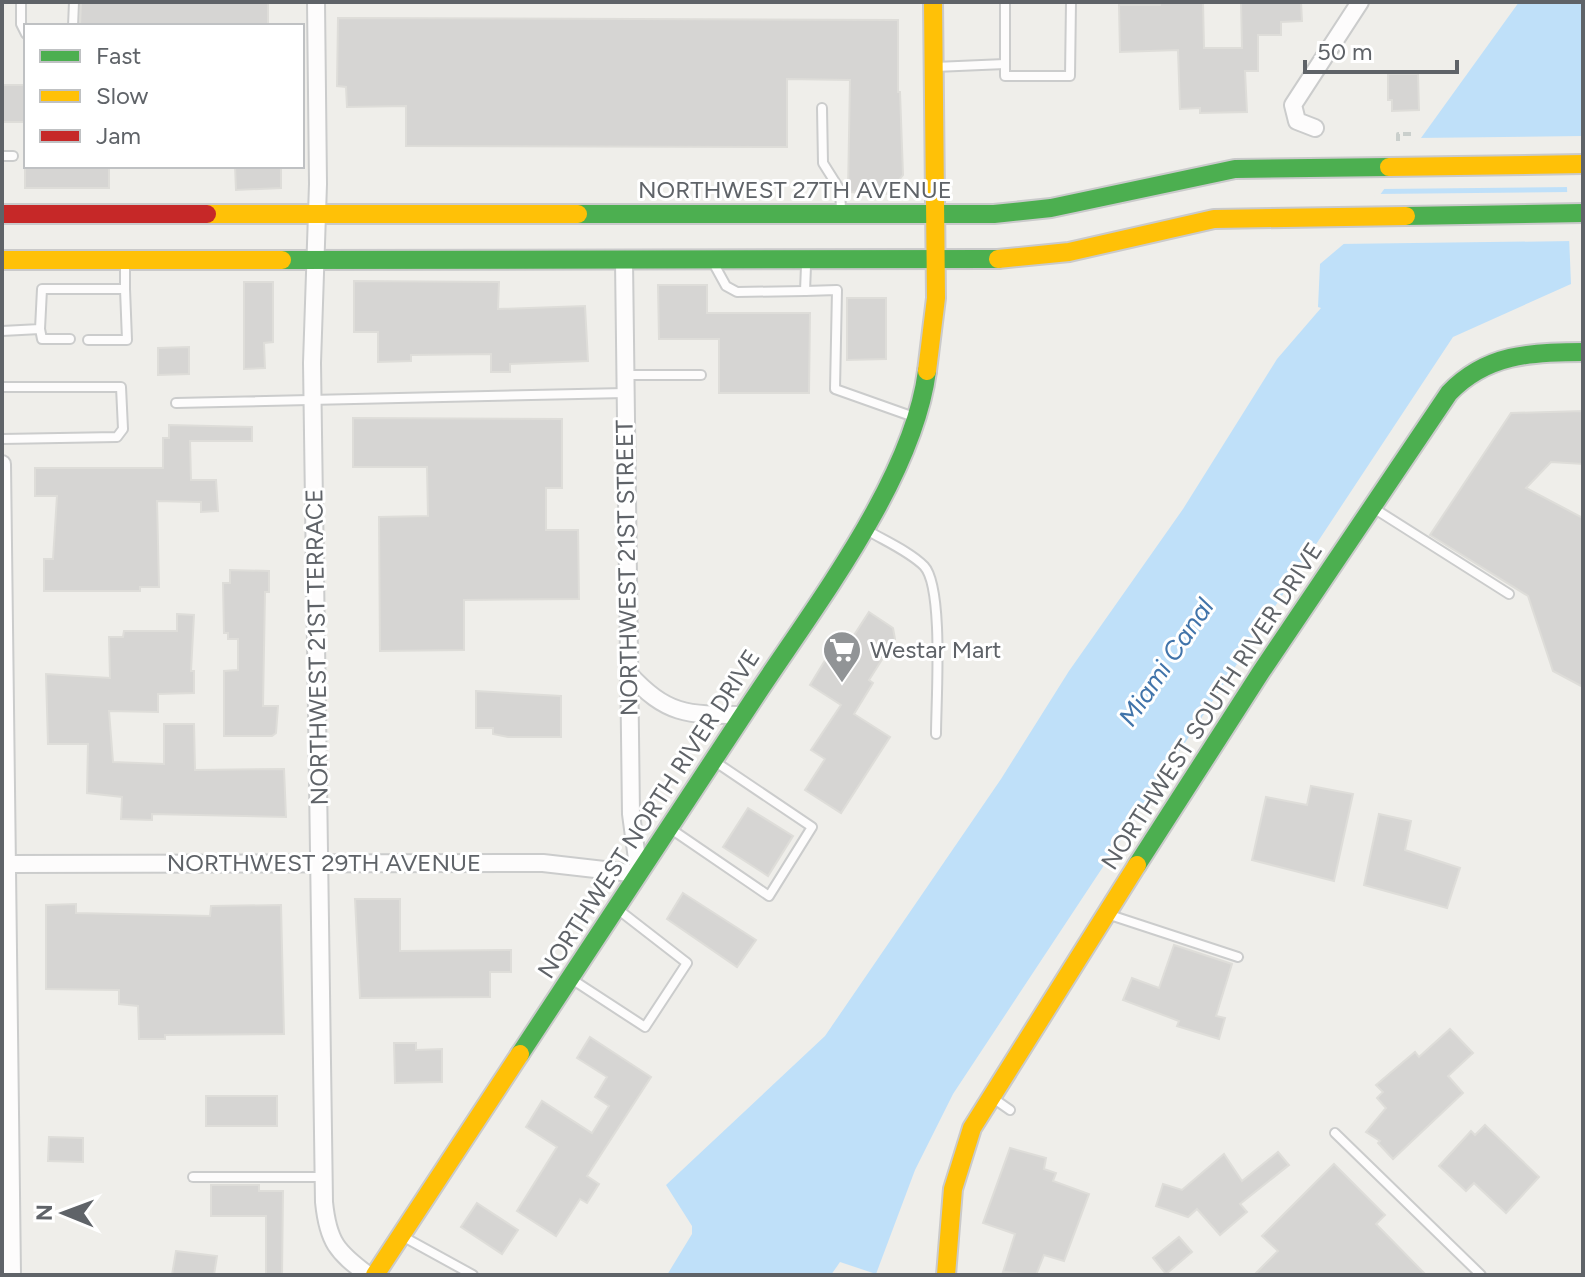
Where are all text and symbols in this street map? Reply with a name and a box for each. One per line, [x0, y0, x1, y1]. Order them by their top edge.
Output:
legend [24, 24, 304, 168]
scale bar [1305, 24, 1457, 74]
text: 50 m [1317, 37, 1373, 66]
text: Fast [96, 41, 141, 70]
text: Slow [96, 81, 149, 110]
text: Jam [96, 121, 141, 150]
street label: NORTHWEST 27TH AVENUE [638, 175, 952, 204]
street label: NORTHWEST 21ST STREET [609, 420, 644, 716]
street label: NORTHWEST 21ST TERRACE [299, 488, 334, 806]
street label: NORTHWEST SOUTH RIVER DRIVE [1095, 537, 1328, 875]
water label: Miami Canal [1111, 592, 1221, 732]
supermarket icon: Westar Mart [821, 629, 863, 684]
place label: Westar Mart [870, 635, 1001, 664]
street label: NORTHWEST NORTH RIVER DRIVE [531, 644, 766, 984]
street label: NORTHWEST 29TH AVENUE [167, 848, 481, 877]
north arrow [24, 1173, 104, 1253]
text: N [31, 1204, 58, 1221]

